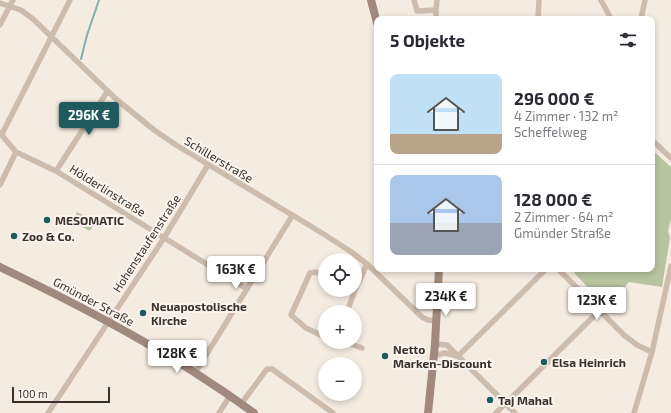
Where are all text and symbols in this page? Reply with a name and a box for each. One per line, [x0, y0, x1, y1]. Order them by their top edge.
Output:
icon: filters [617, 29, 639, 51]
text: 5 Objekte [390, 30, 465, 50]
text: 296 000 € [514, 88, 594, 108]
icon: home [422, 90, 470, 138]
pin: 296K € [56, 102, 122, 136]
text: 296K € [68, 107, 110, 123]
text: 4 Zimmer · 132 m² [514, 108, 618, 124]
text: Scheffelweg [514, 124, 587, 140]
street label: Schillerstraße [182, 133, 256, 185]
street label: Hölderlinstraße [68, 161, 148, 219]
text: 128 000 € [514, 189, 592, 209]
street label: Hohenstaufenstraße [109, 191, 183, 295]
icon: home [422, 191, 470, 239]
text: 2 Zimmer · 64 m² [514, 209, 613, 225]
place label: MESOMATIC [55, 213, 124, 227]
marker: MESOMATIC [42, 215, 52, 225]
text: Gmünder Straße [514, 225, 611, 241]
place label: Zoo & Co. [22, 229, 75, 243]
marker: Zoo & Co. [9, 231, 19, 241]
map controls [318, 253, 362, 401]
button: locate [318, 253, 362, 297]
pin: 163K € [203, 256, 269, 290]
text: 163K € [216, 261, 256, 277]
street label: Gmünder Straße [51, 274, 137, 328]
pin: 234K € [413, 283, 479, 317]
pin: 123K € [564, 287, 630, 321]
text: 234K € [425, 288, 467, 304]
text: 123K € [577, 292, 617, 308]
place label: Neuapostolische Kirche [151, 299, 247, 327]
button: + [318, 305, 362, 349]
marker: Neuapostolische Kirche [138, 308, 148, 318]
pin: 128K € [144, 340, 210, 374]
place label: Netto Marken-Discount [393, 342, 492, 370]
text: 128K € [157, 345, 197, 361]
marker: Netto Marken-Discount [380, 351, 390, 361]
place label: Elsa Heinrich [552, 355, 626, 369]
button: − [318, 357, 362, 401]
marker: Elsa Heinrich [539, 357, 549, 367]
scale bar [12, 385, 110, 404]
text: 100 m [18, 387, 48, 400]
place label: Taj Mahal [498, 393, 553, 408]
marker: Taj Mahal [485, 395, 495, 405]

